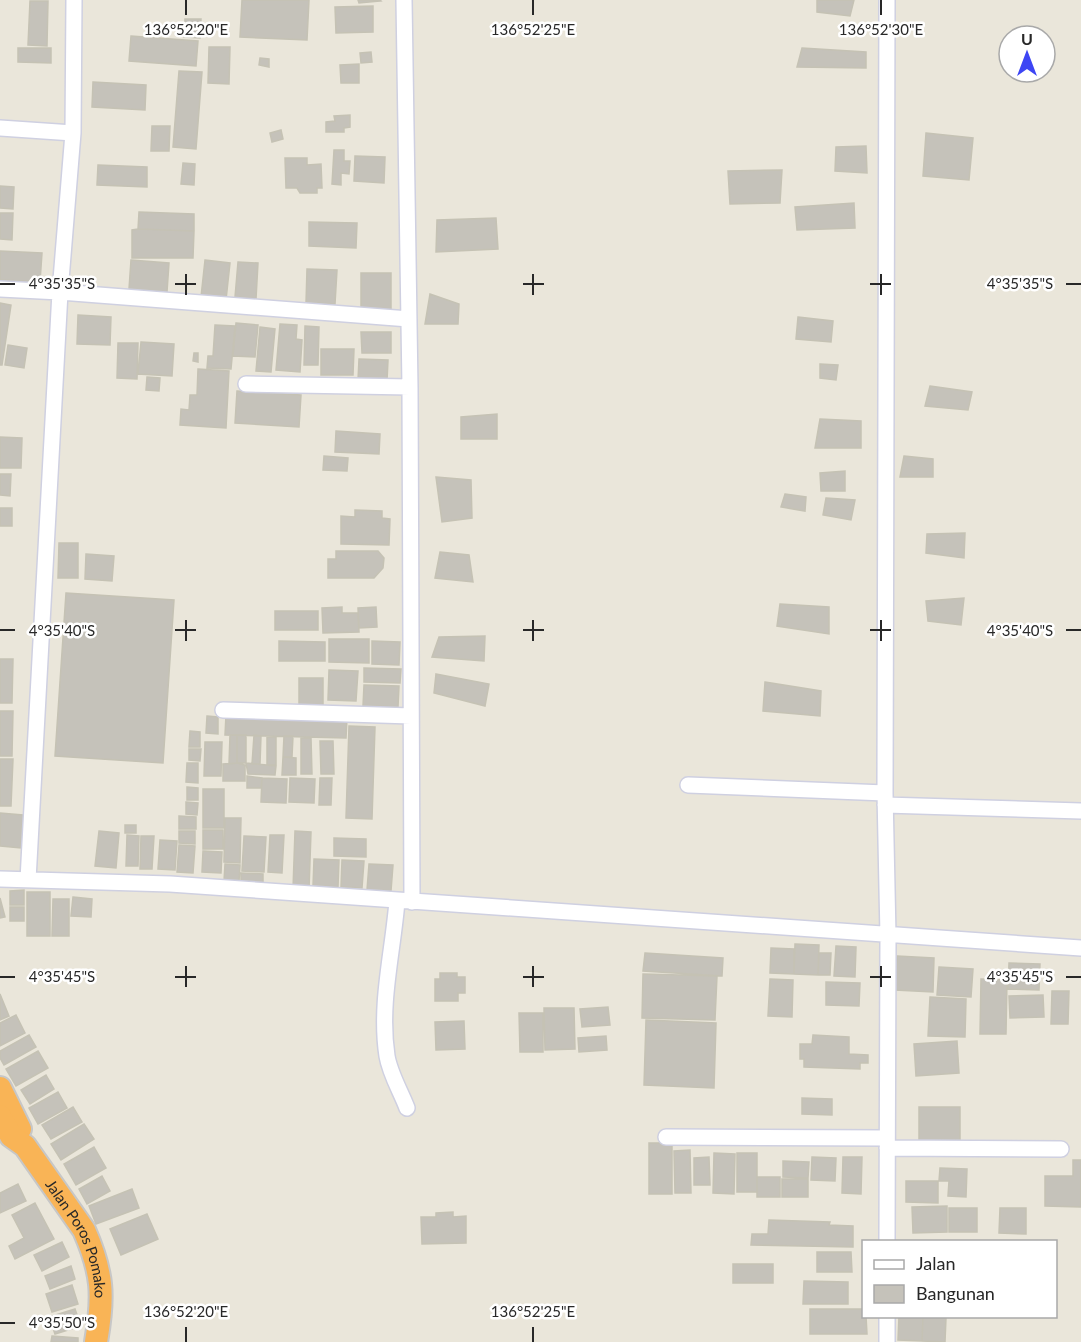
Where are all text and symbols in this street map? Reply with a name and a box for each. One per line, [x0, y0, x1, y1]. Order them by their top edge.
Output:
text: 136°52'20"E [144, 20, 228, 38]
text: 136°52'25"E [491, 20, 575, 38]
text: 136°52'30"E [839, 20, 923, 38]
north arrow [997, 24, 1057, 84]
text: U [1021, 29, 1033, 48]
text: 4°35'35"S [29, 274, 95, 292]
text: 4°35'35"S [987, 274, 1053, 292]
text: 4°35'40"S [29, 621, 95, 639]
text: 4°35'40"S [987, 621, 1053, 639]
text: 4°35'45"S [29, 967, 95, 985]
text: 4°35'45"S [987, 967, 1053, 985]
street label: Jalan Poros Pomako [42, 1176, 110, 1298]
legend [862, 1240, 1057, 1318]
text: Jalan [916, 1252, 955, 1274]
text: Bangunan [916, 1282, 995, 1304]
text: 136°52'20"E [144, 1302, 228, 1320]
text: 136°52'25"E [491, 1302, 575, 1320]
text: 4°35'50"S [29, 1313, 95, 1331]

